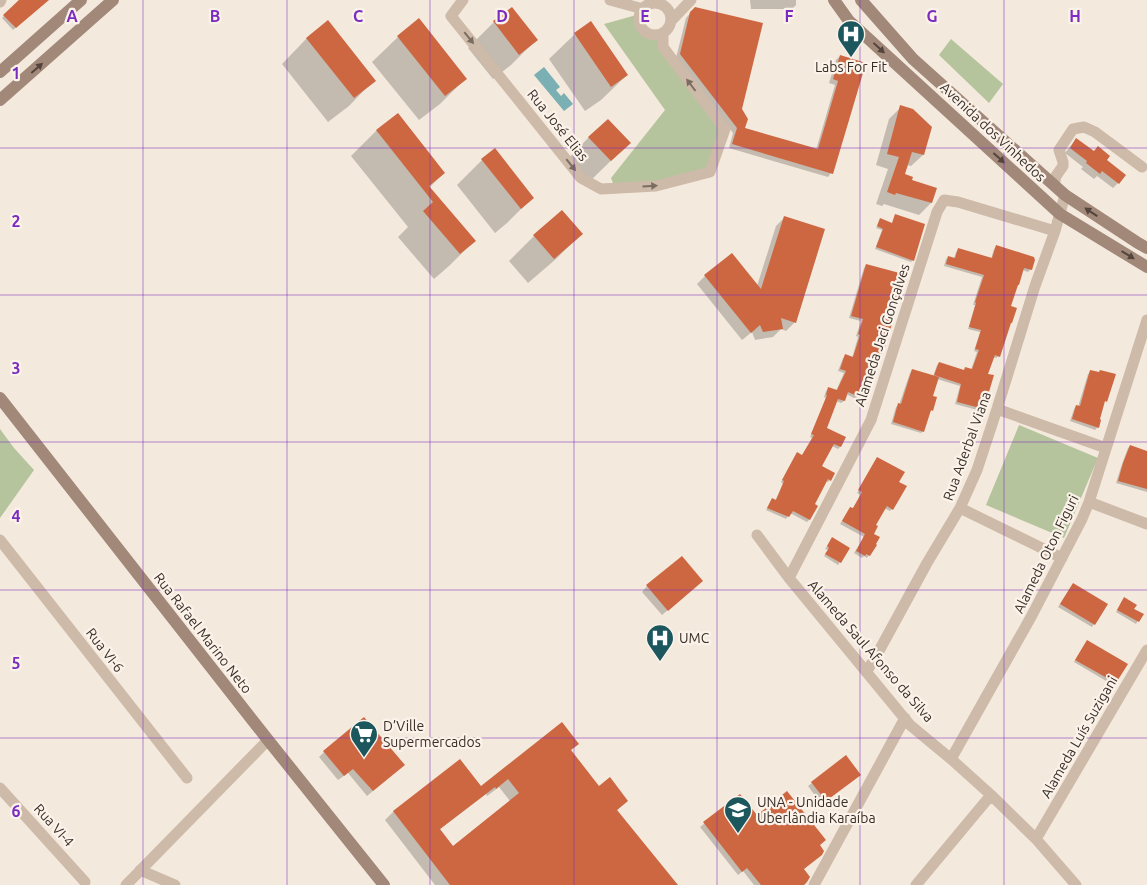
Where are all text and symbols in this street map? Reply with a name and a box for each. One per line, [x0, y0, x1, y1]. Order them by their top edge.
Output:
text: A [66, 7, 78, 25]
text: B [210, 7, 220, 25]
text: C [353, 7, 363, 25]
text: D [496, 7, 508, 25]
text: E [640, 7, 650, 25]
text: F [785, 7, 794, 25]
text: G [926, 7, 938, 25]
text: H [1069, 7, 1081, 25]
hospital icon: Labs For Fit [836, 19, 866, 58]
one-way arrow [464, 32, 475, 45]
one-way arrow [873, 42, 885, 54]
place label: Labs For Fit [815, 59, 888, 75]
one-way arrow [30, 62, 42, 74]
text: 1 [11, 64, 21, 82]
one-way arrow [686, 79, 697, 92]
street label: Avenida dos Vinhedos [937, 79, 1049, 185]
street label: Rua José Elias [524, 86, 592, 164]
one-way arrow [992, 152, 1004, 164]
one-way arrow [565, 158, 576, 171]
one-way arrow [642, 182, 658, 190]
one-way arrow [1084, 207, 1098, 217]
text: 2 [11, 212, 21, 230]
one-way arrow [1122, 251, 1135, 260]
street label: Alameda Jaci Gonçalves [851, 262, 913, 408]
text: 3 [11, 359, 21, 377]
street label: Rua Aderbal Viana [940, 389, 994, 503]
street label: Alameda Oton Figuri [1010, 492, 1082, 616]
text: 4 [11, 507, 21, 525]
street label: Rua Rafael Marino Neto [151, 569, 255, 697]
street label: Alameda Saul Afonso da Silva [805, 577, 937, 725]
hospital icon: UMC [645, 623, 675, 662]
street label: Rua VI-6 [83, 625, 127, 675]
place label: UMC [679, 630, 710, 646]
text: 5 [11, 654, 21, 672]
street label: Alameda Luís Suzigani [1038, 673, 1120, 801]
place label: D’Ville Supermercados [383, 718, 481, 750]
supermarket icon: D’Ville Supermercados [349, 719, 379, 758]
place label: UNA - Unidade Uberlândia Karaíba [757, 794, 876, 826]
school or university icon: UNA - Unidade Uberlândia Karaíba [723, 795, 753, 834]
street label: Rua VI-4 [31, 800, 77, 850]
text: 6 [11, 802, 21, 820]

